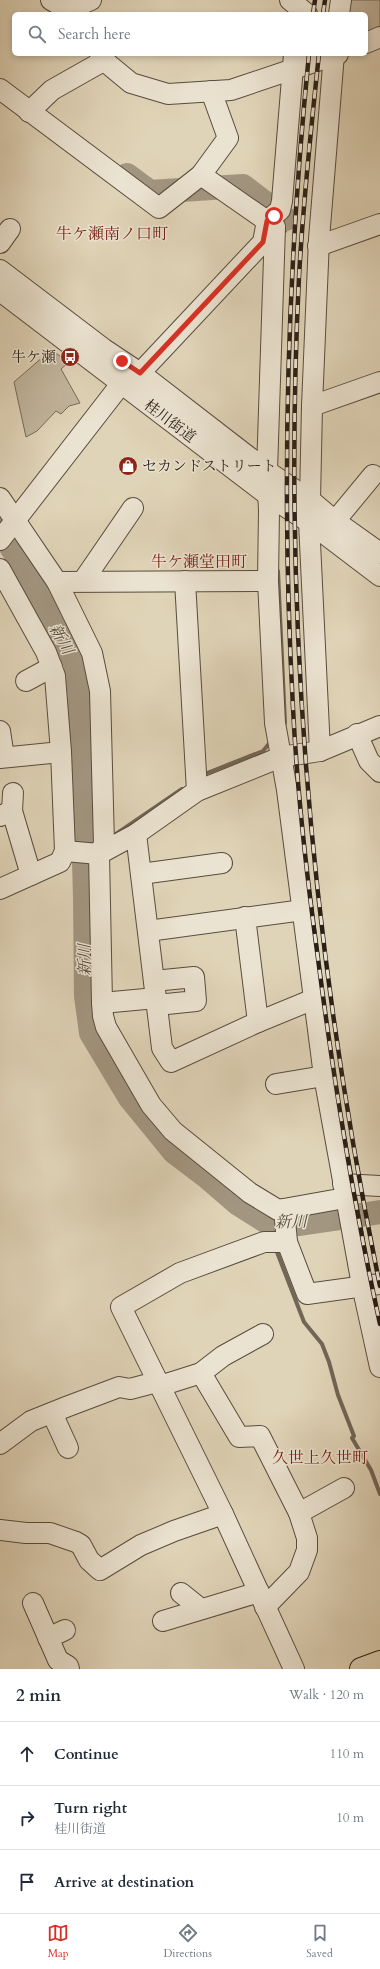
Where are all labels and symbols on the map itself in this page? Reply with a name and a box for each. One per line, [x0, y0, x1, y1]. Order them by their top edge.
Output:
route start [265, 207, 283, 225]
district label: 牛ケ瀬南ノ口町 [56, 223, 168, 245]
bus stop icon: 牛ケ瀬 [59, 346, 81, 368]
place label: 牛ケ瀬 [11, 347, 56, 367]
route end [113, 352, 131, 370]
street label: 桂川街道 [140, 395, 200, 447]
shop icon: セカンドストリート [117, 455, 139, 477]
place label: セカンドストリート [142, 456, 277, 476]
district label: 牛ケ瀬堂田町 [151, 551, 247, 573]
water label: 新川 [44, 620, 79, 660]
water label: 新川 [74, 942, 96, 976]
water label: 新川 [275, 1211, 309, 1233]
district label: 久世上久世町 [272, 1447, 368, 1469]

